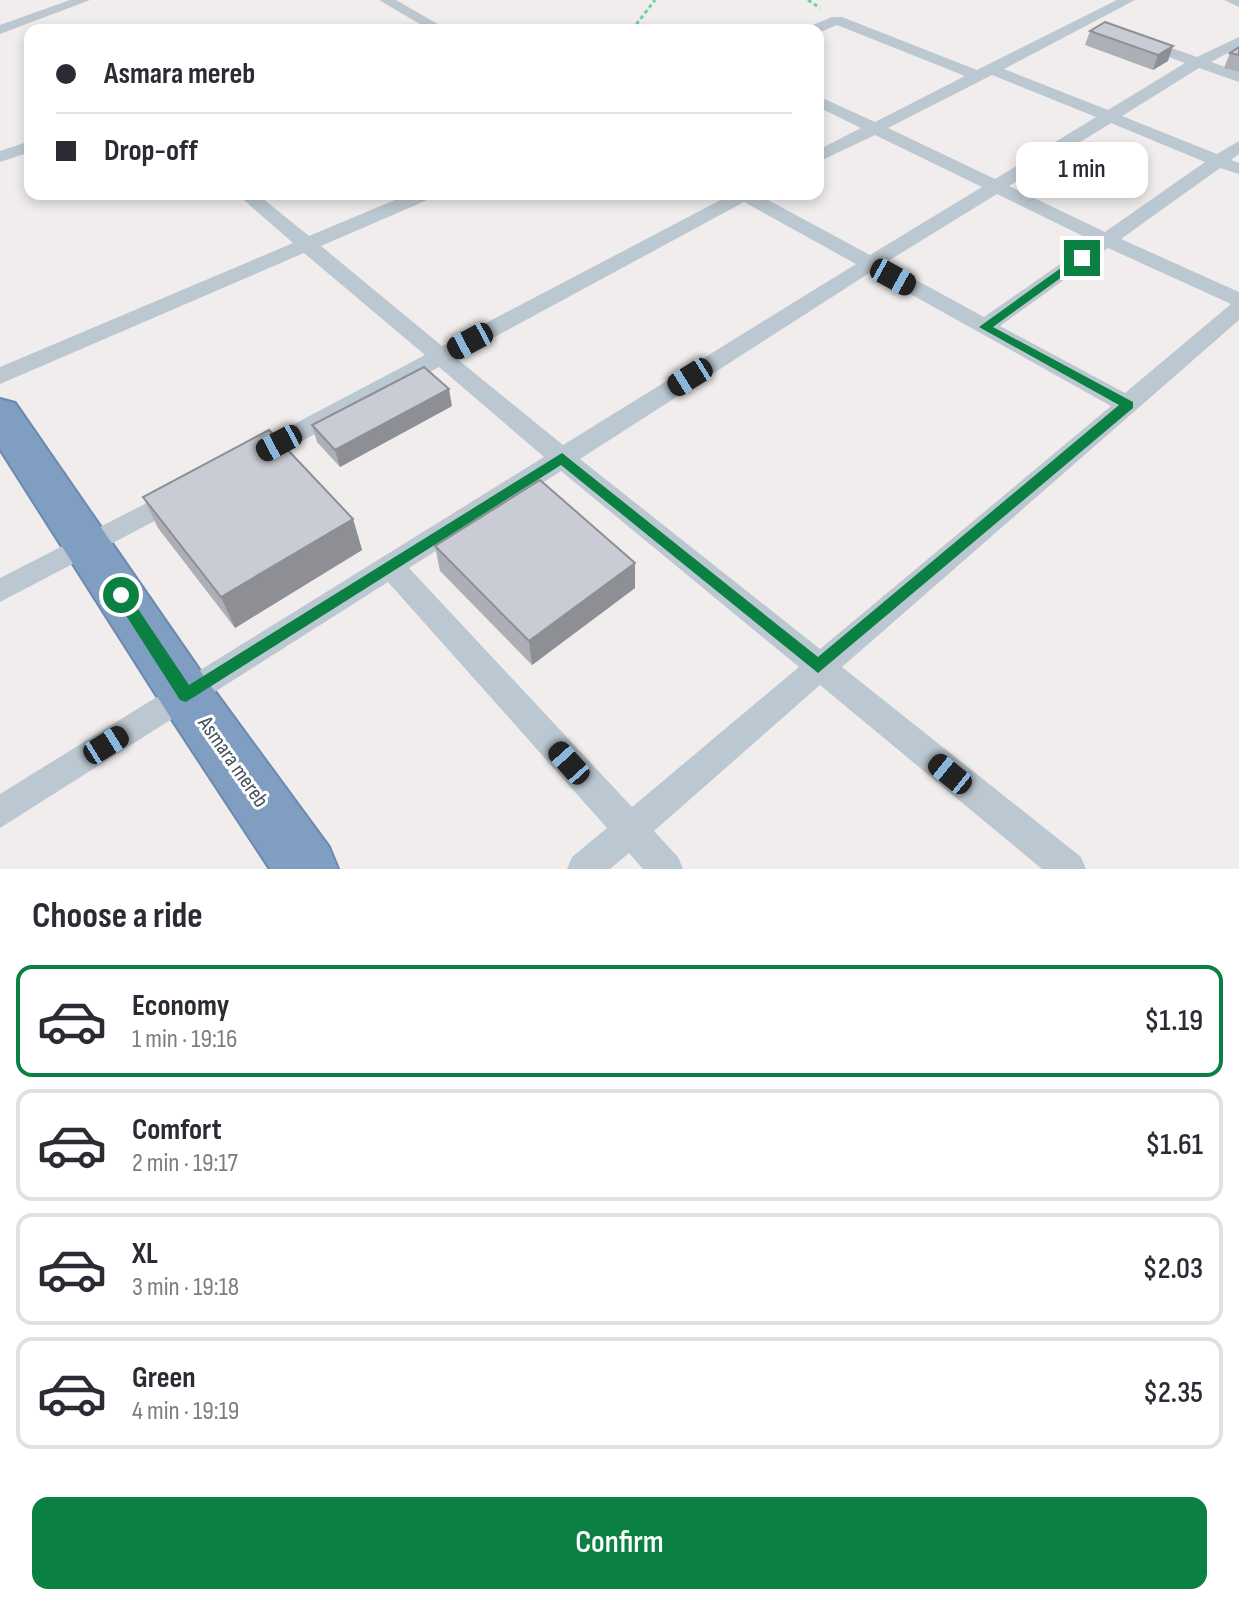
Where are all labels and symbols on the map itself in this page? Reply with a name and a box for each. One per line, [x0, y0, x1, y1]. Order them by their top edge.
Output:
callout: 1 min [1016, 142, 1148, 198]
route end [1064, 240, 1100, 276]
car [866, 255, 920, 299]
car [443, 319, 497, 363]
car [663, 354, 717, 400]
car [252, 421, 306, 465]
route start [103, 577, 139, 613]
street label: Asmara mereb [191, 711, 274, 813]
car [79, 722, 133, 768]
car [544, 737, 594, 789]
car [924, 750, 976, 798]

